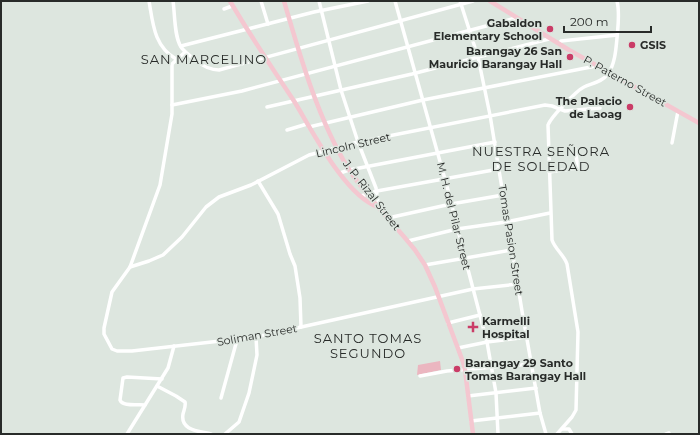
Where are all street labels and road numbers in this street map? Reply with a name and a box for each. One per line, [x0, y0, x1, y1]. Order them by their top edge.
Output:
street label: P. Paterno Street [581, 52, 669, 110]
street label: Lincoln Street [314, 129, 392, 160]
street label: J. P. Rizal Street [340, 156, 404, 233]
street label: M. H. del Pilar Street [434, 161, 474, 272]
street label: Tomas Pasion Street [495, 184, 527, 297]
street label: Soliman Street [216, 321, 299, 349]

